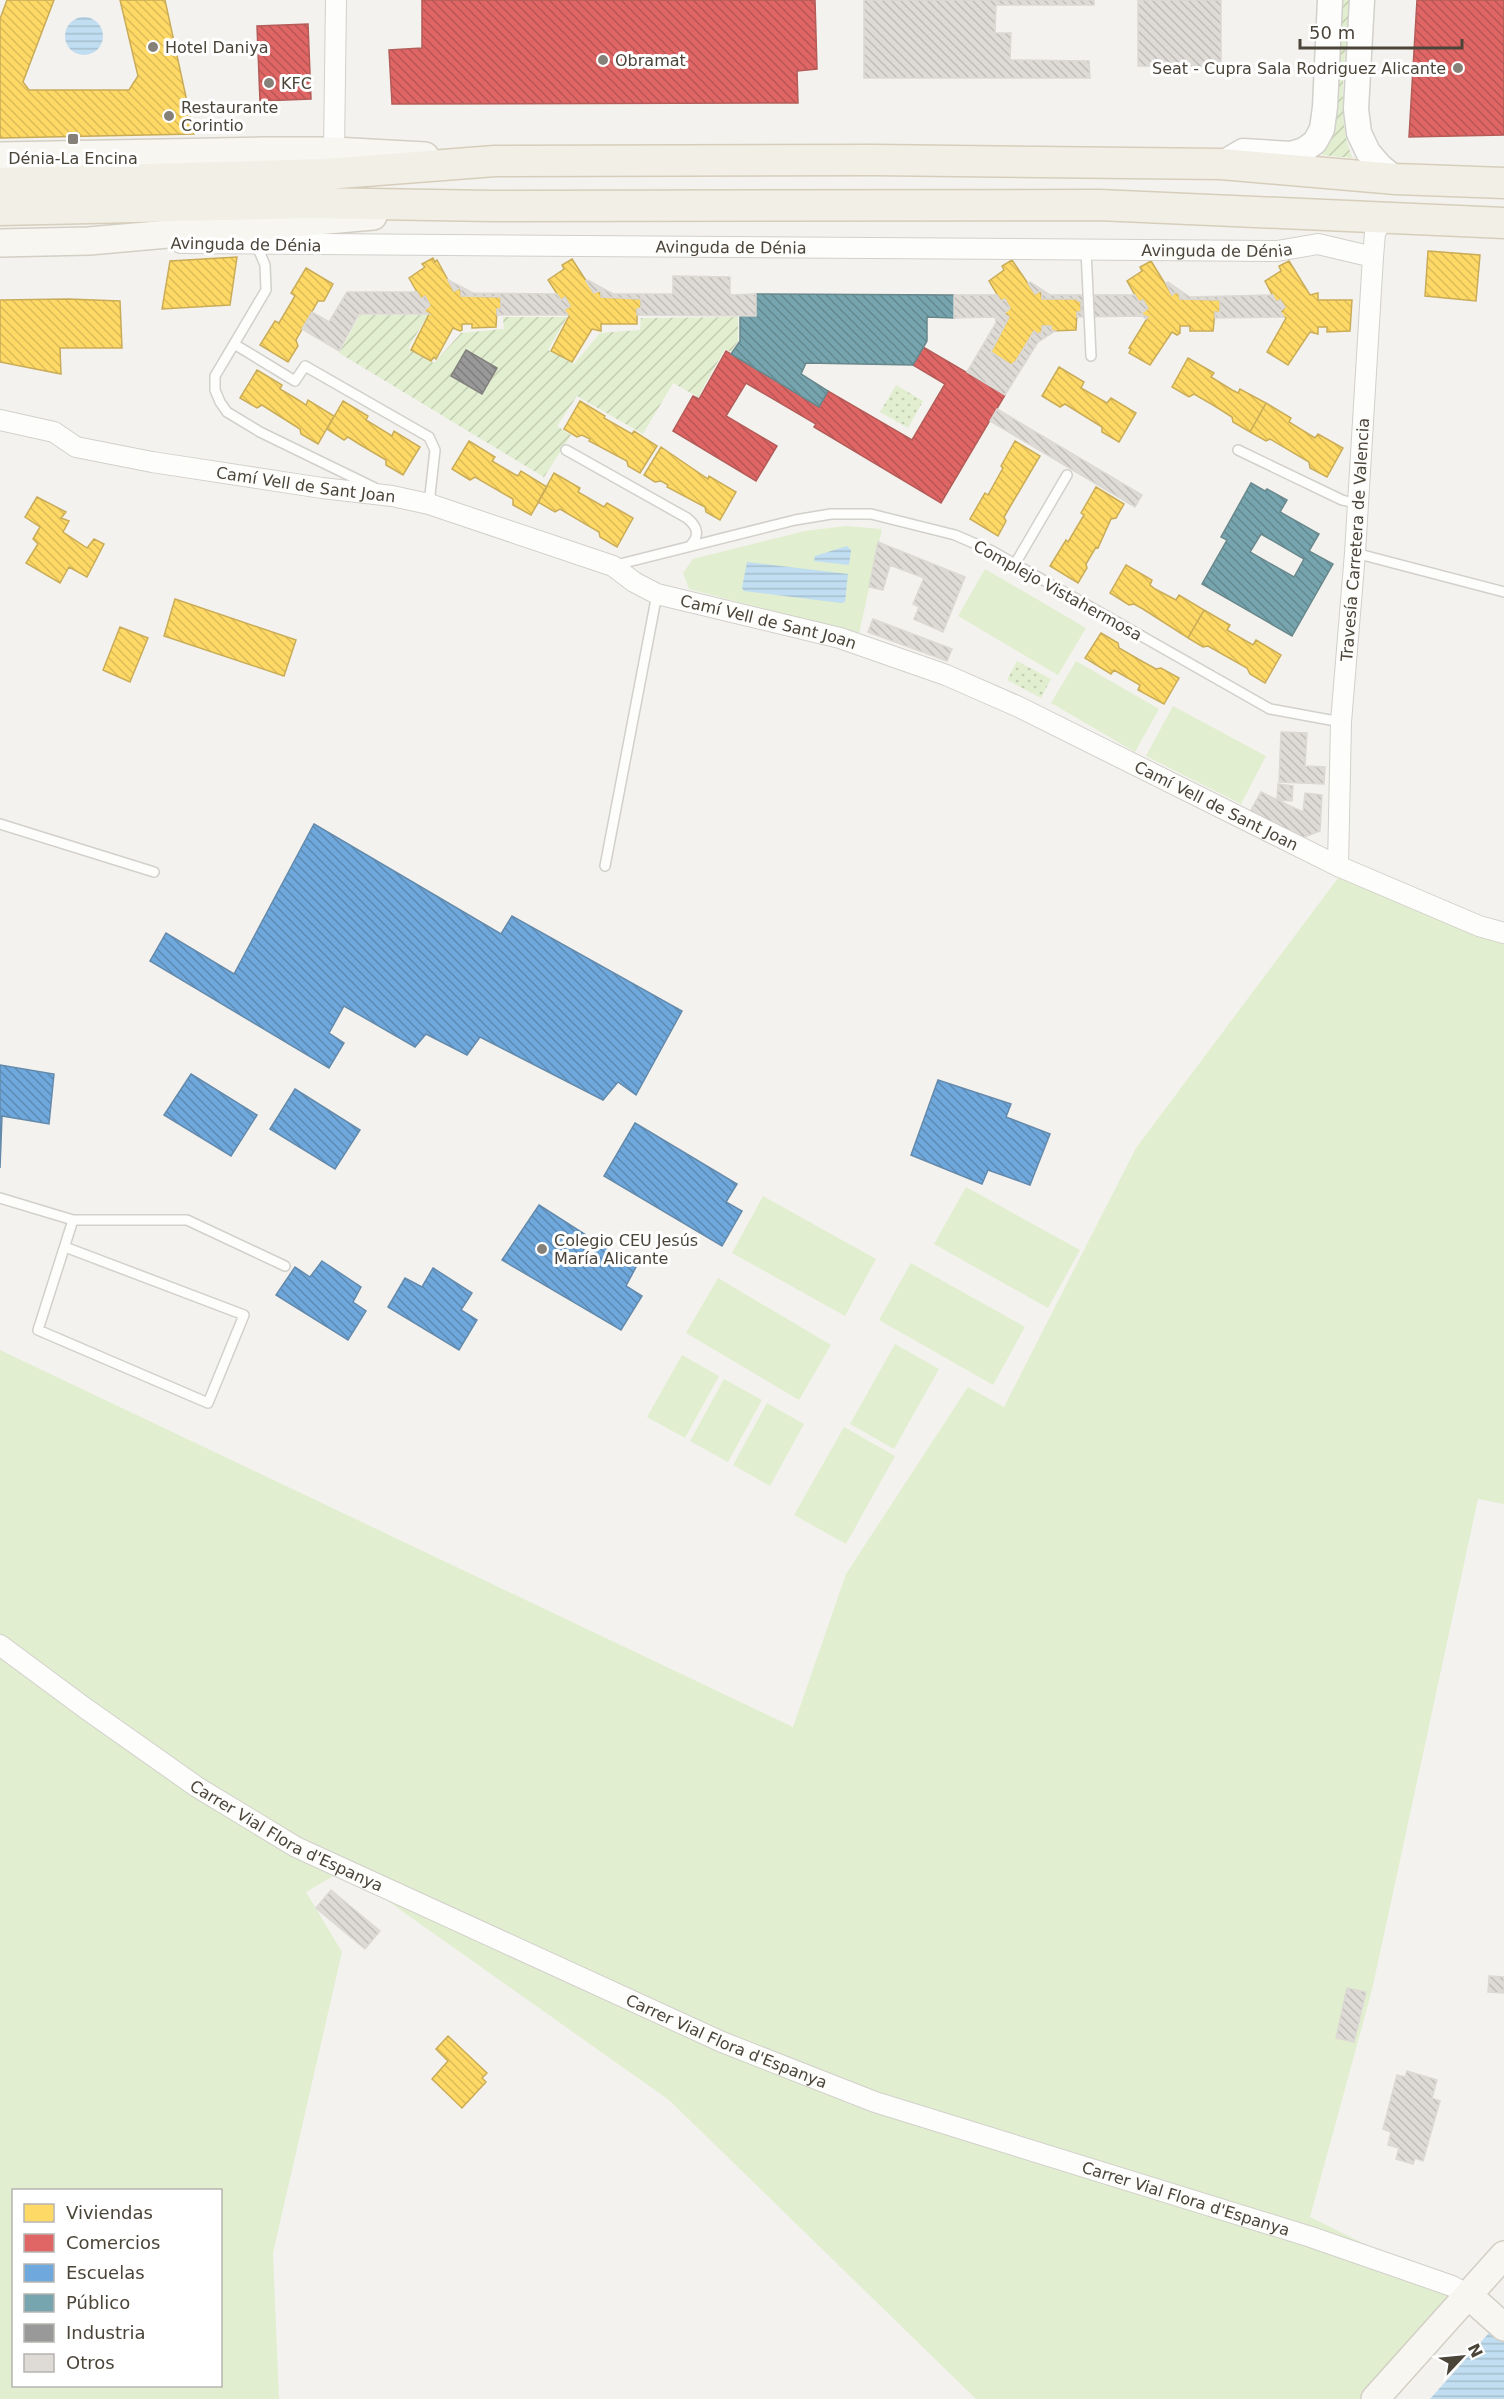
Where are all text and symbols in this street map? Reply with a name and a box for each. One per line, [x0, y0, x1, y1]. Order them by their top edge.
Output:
scale bar [1300, 12, 1462, 50]
text: 50 m [1309, 22, 1355, 43]
place label: Hotel Daniya [165, 38, 268, 57]
marker: Hotel Daniya [146, 40, 160, 54]
place label: Obramat [615, 51, 686, 70]
marker: Obramat [596, 53, 610, 67]
place label: Seat - Cupra Sala Rodriguez Alicante [1152, 59, 1446, 78]
marker: Seat - Cupra Sala Rodriguez Alicante [1451, 61, 1465, 75]
place label: KFC [281, 74, 312, 93]
marker: KFC [262, 76, 276, 90]
place label: Restaurante Corintio [181, 98, 278, 135]
marker: Restaurante Corintio [162, 109, 176, 123]
marker: Dénia-La Encina [66, 132, 80, 146]
place label: Dénia-La Encina [8, 149, 138, 168]
street label: Avinguda de Dénia [170, 234, 322, 255]
street label: Avinguda de Dénia [655, 237, 807, 258]
street label: Avinguda de Dénia [1141, 240, 1294, 261]
street label: Travesía Carretera de Valencia [1337, 417, 1373, 663]
street label: Camí Vell de Sant Joan [215, 463, 397, 506]
street label: Complejo Vistahermosa [970, 536, 1145, 645]
street label: Camí Vell de Sant Joan [678, 591, 859, 653]
street label: Camí Vell de Sant Joan [1131, 757, 1301, 855]
place label: Colegio CEU Jesús María Alicante [554, 1231, 698, 1268]
marker: Colegio CEU Jesús María Alicante [535, 1242, 549, 1256]
street label: Carrer Vial Flora d'Espanya [186, 1776, 386, 1896]
street label: Carrer Vial Flora d'Espanya [623, 1990, 830, 2092]
street label: Carrer Vial Flora d'Espanya [1079, 2158, 1292, 2240]
legend [12, 2189, 222, 2387]
text: Viviendas [66, 2202, 153, 2223]
text: Comercios [66, 2232, 160, 2253]
text: Escuelas [66, 2262, 145, 2283]
text: Público [66, 2292, 130, 2313]
text: Industria [66, 2322, 145, 2343]
north arrow [1432, 2327, 1492, 2387]
text: N [1464, 2340, 1487, 2361]
text: Otros [66, 2352, 115, 2373]

